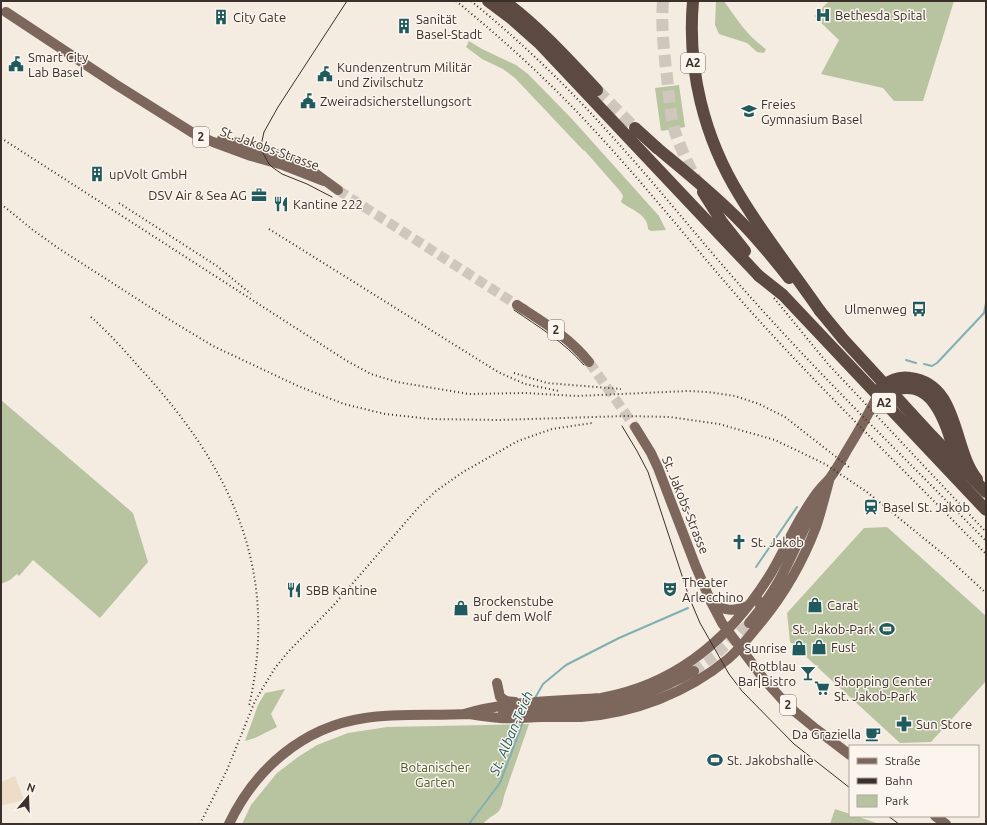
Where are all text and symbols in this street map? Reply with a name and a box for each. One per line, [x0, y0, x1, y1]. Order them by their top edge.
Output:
hospital icon: Bethesda Spital [814, 6, 832, 24]
building icon: City Gate [212, 8, 230, 26]
place label: Bethesda Spital [835, 8, 926, 22]
place label: City Gate [233, 10, 286, 24]
place label: Sanität Basel-Stadt [416, 12, 482, 41]
building icon: Sanität Basel-Stadt [395, 17, 413, 35]
place label: Smart City Lab Basel [28, 50, 88, 79]
road number: A2 [681, 53, 705, 73]
public building icon: Smart City Lab Basel [7, 55, 25, 73]
place label: Kundenzentrum Militär und Zivilschutz [337, 60, 472, 89]
public building icon: Kundenzentrum Militär und Zivilschutz [316, 65, 334, 83]
public building icon: Zweiradsicherstellungsort [299, 92, 317, 110]
place label: Zweiradsicherstellungsort [320, 94, 472, 108]
place label: Freies Gymnasium Basel [761, 97, 863, 126]
school or university icon: Freies Gymnasium Basel [740, 102, 758, 120]
street label: St. Jakobs-Strasse [219, 124, 321, 172]
road number: 2 [193, 127, 209, 147]
building icon: upVolt GmbH [88, 165, 106, 183]
place label: upVolt GmbH [109, 167, 187, 181]
office icon: DSV Air & Sea AG [250, 186, 268, 204]
place label: DSV Air & Sea AG [148, 188, 247, 202]
restaurant icon: Kantine 222 [272, 195, 290, 213]
place label: Kantine 222 [293, 197, 363, 211]
bus stop icon: Ulmenweg [910, 300, 928, 318]
place label: Ulmenweg [844, 302, 907, 316]
road number: 2 [548, 320, 564, 340]
road number: A2 [872, 393, 896, 413]
street label: St. Jakobs-Strasse [660, 454, 712, 556]
station icon: Basel St. Jakob [862, 498, 880, 516]
place label: Basel St. Jakob [883, 500, 970, 514]
church icon: St. Jakob [730, 533, 748, 551]
place label: St. Jakob [751, 535, 804, 549]
place label: Theater Arlecchino [682, 575, 744, 604]
theatre icon: Theater Arlecchino [661, 580, 679, 598]
restaurant icon: SBB Kantine [285, 581, 303, 599]
place label: SBB Kantine [306, 583, 377, 597]
place label: Brockenstube auf dem Wolf [473, 594, 554, 623]
shop icon: Carat [806, 596, 824, 614]
place label: Carat [827, 598, 858, 612]
shop icon: Brockenstube auf dem Wolf [452, 599, 470, 617]
sports icon: St. Jakob-Park [878, 620, 896, 638]
place label: St. Jakob-Park [793, 622, 875, 636]
shop icon: Fust [810, 638, 828, 656]
shop icon: Sunrise [790, 639, 808, 657]
place label: Fust [831, 640, 856, 654]
place label: Sunrise [744, 641, 787, 655]
place label: Rotblau Bar|Bistro [738, 659, 796, 688]
bar icon: Rotblau Bar|Bistro [799, 664, 817, 682]
place label: Shopping Center St. Jakob-Park [834, 674, 932, 703]
supermarket icon: Shopping Center St. Jakob-Park [813, 679, 831, 697]
water label: St. Alban-Teich [486, 688, 536, 779]
road number: 2 [780, 695, 796, 715]
pharmacy icon: Sun Store [895, 715, 913, 733]
place label: Sun Store [916, 717, 972, 731]
cafe icon: Da Graziella [864, 725, 882, 743]
place label: Da Graziella [792, 727, 861, 741]
legend [849, 745, 979, 817]
sports icon: St. Jakobshalle [706, 751, 724, 769]
place label: St. Jakobshalle [727, 753, 814, 767]
text: Straße [885, 754, 921, 767]
park label: Botanischer Garten [400, 760, 470, 789]
text: Bahn [885, 774, 913, 787]
north arrow [8, 777, 48, 817]
text: N [25, 781, 37, 795]
text: Park [885, 794, 909, 807]

